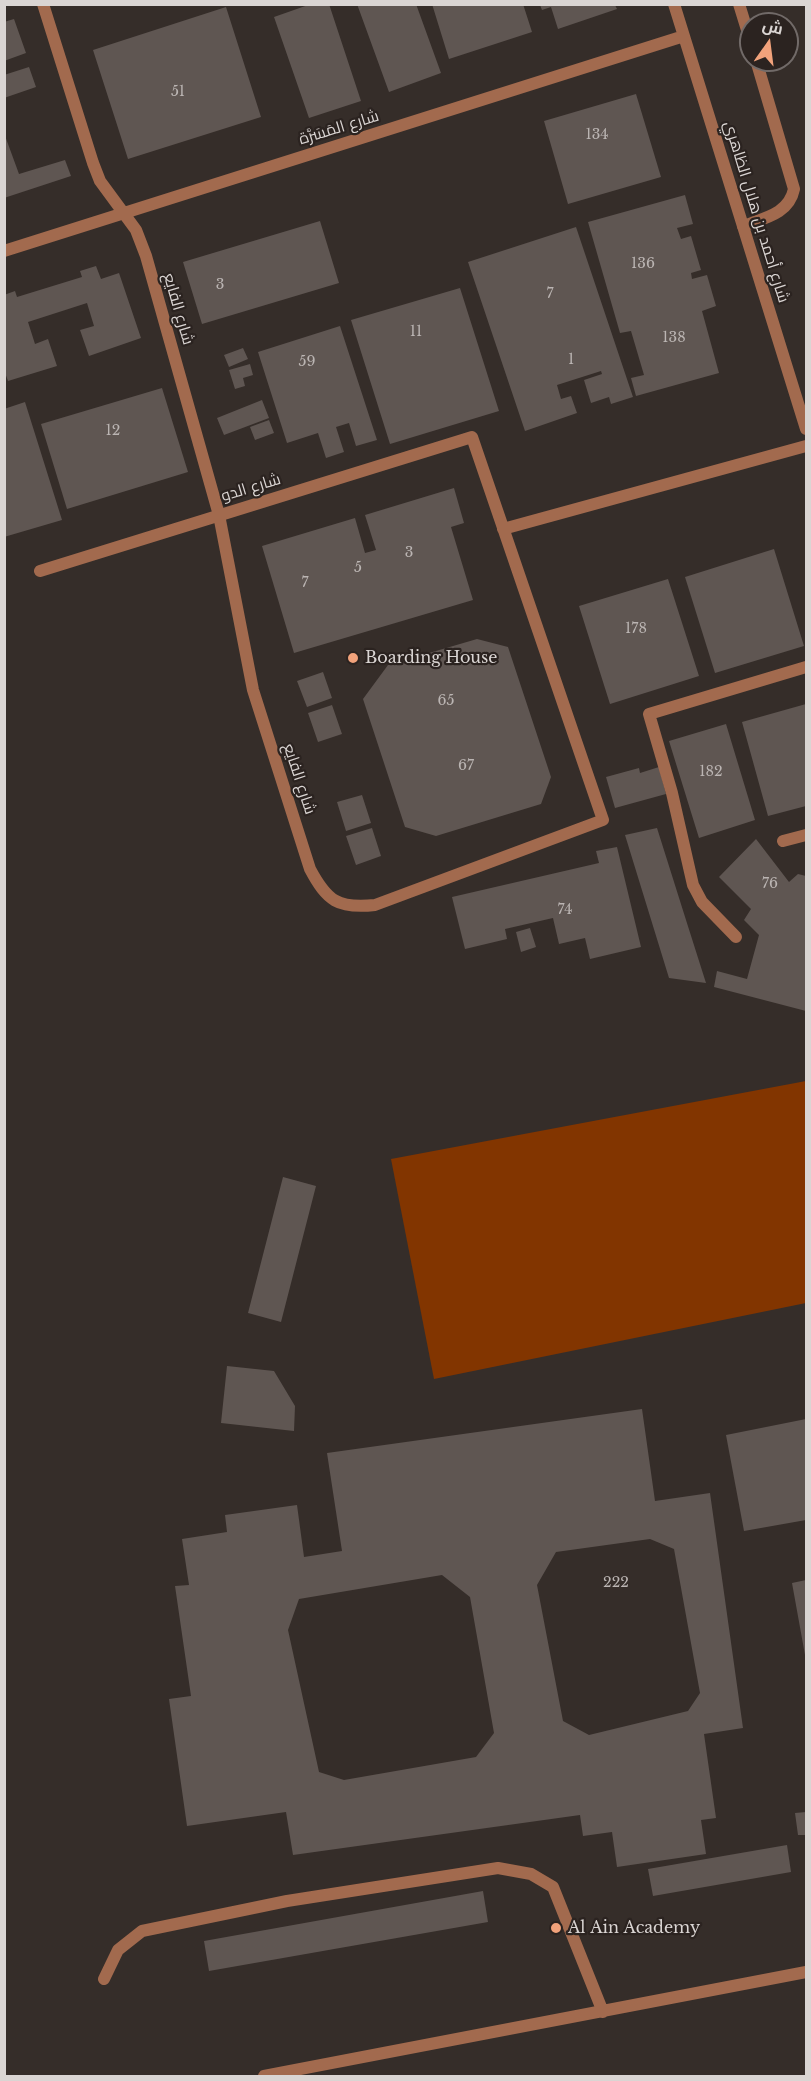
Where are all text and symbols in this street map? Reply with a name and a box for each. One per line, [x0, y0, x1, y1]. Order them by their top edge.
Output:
north arrow [739, 12, 799, 72]
text: ش [760, 14, 785, 39]
house number: 51 [171, 84, 185, 100]
street label: شارع المَسَرَّة [297, 107, 381, 149]
street label: شارع أحمد بن هلال الظاهري [719, 119, 793, 305]
house number: 134 [585, 127, 609, 143]
house number: 136 [631, 256, 655, 272]
street label: شارع الفايع [159, 271, 197, 347]
house number: 3 [216, 277, 224, 293]
house number: 7 [546, 286, 554, 302]
house number: 11 [410, 324, 422, 340]
house number: 138 [662, 330, 686, 346]
house number: 1 [568, 352, 574, 368]
house number: 59 [299, 354, 315, 370]
house number: 12 [106, 423, 120, 439]
street label: شارع الدو [219, 470, 283, 506]
house number: 3 [405, 545, 413, 561]
house number: 5 [354, 560, 362, 576]
house number: 7 [301, 575, 309, 591]
house number: 178 [625, 621, 647, 637]
place label: Boarding House [365, 648, 498, 668]
marker: Boarding House [346, 651, 360, 665]
house number: 65 [438, 693, 454, 709]
street label: شارع الفايع [278, 741, 320, 817]
house number: 67 [458, 758, 474, 774]
house number: 182 [699, 764, 723, 780]
house number: 76 [762, 876, 778, 892]
house number: 74 [558, 902, 572, 918]
house number: 222 [603, 1575, 629, 1591]
place label: Al Ain Academy [568, 1918, 700, 1938]
marker: Al Ain Academy [549, 1921, 563, 1935]

